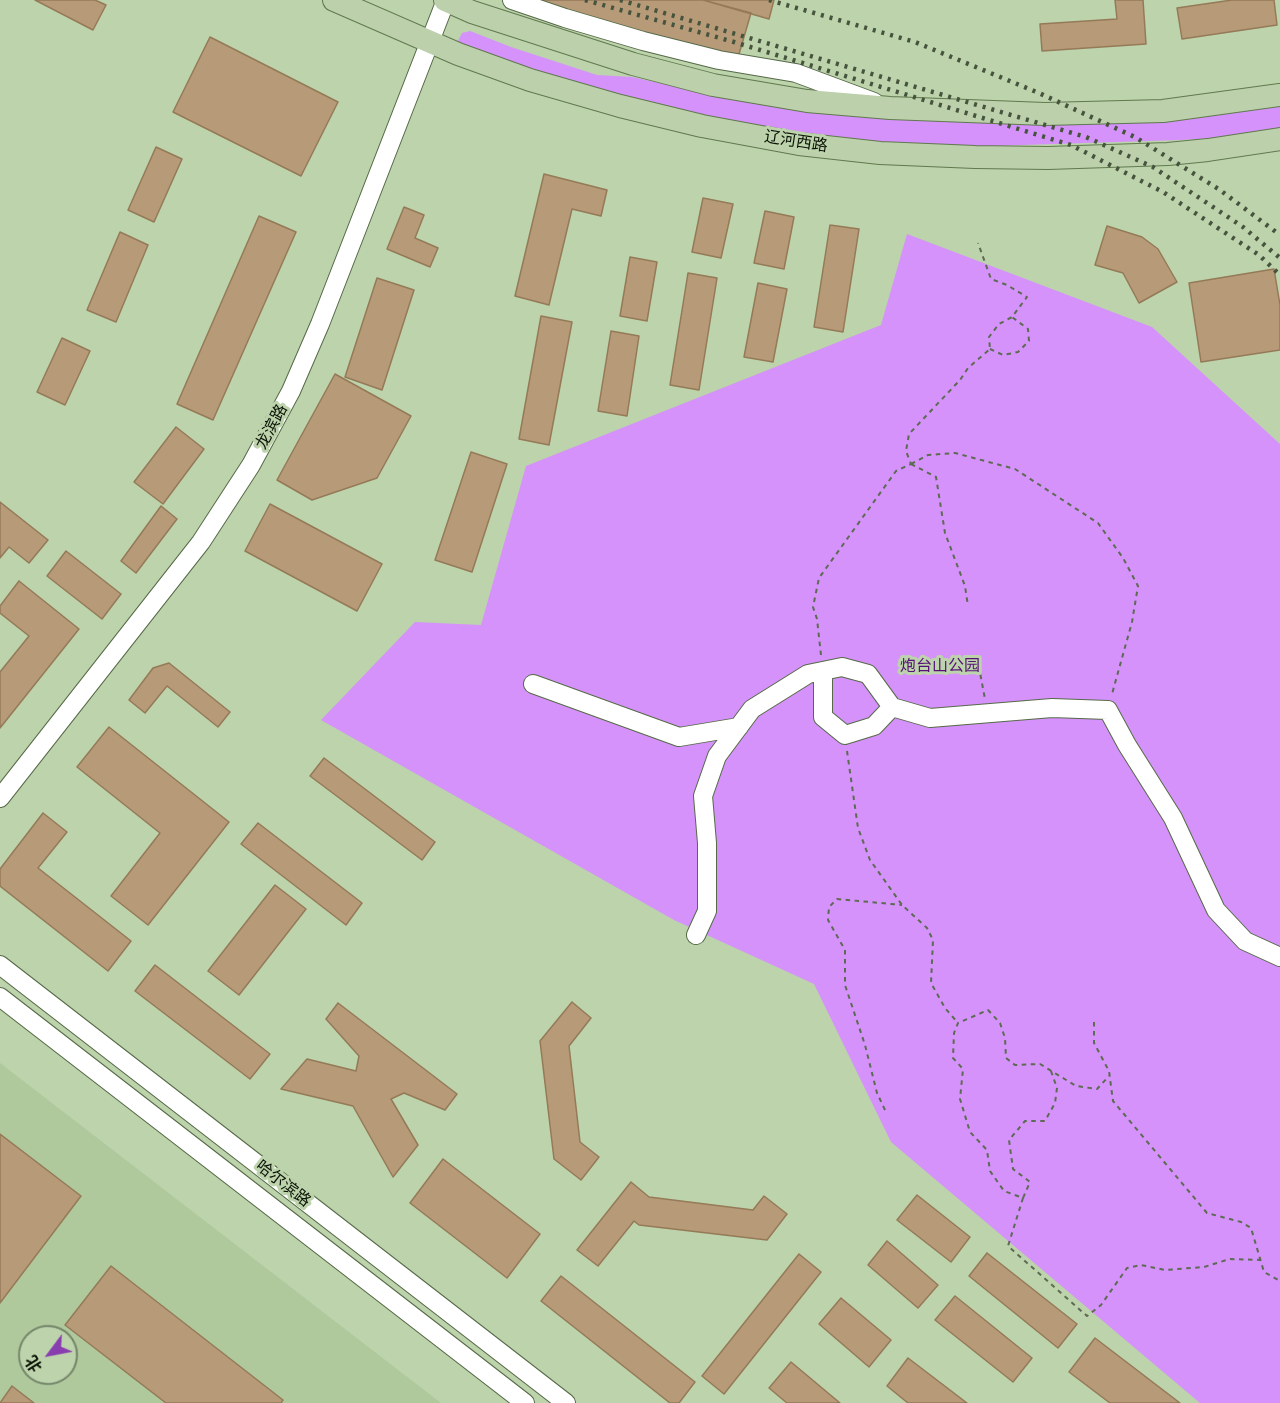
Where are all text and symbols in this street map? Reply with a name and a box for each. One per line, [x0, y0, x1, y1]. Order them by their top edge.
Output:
street label: 辽河西路 [763, 128, 829, 156]
street label: 龙滨路 [252, 401, 292, 453]
park label: 炮台山公园 [900, 657, 980, 677]
street label: 哈尔滨路 [252, 1157, 314, 1211]
north arrow [18, 1325, 78, 1385]
text: 北 [23, 1352, 45, 1375]

